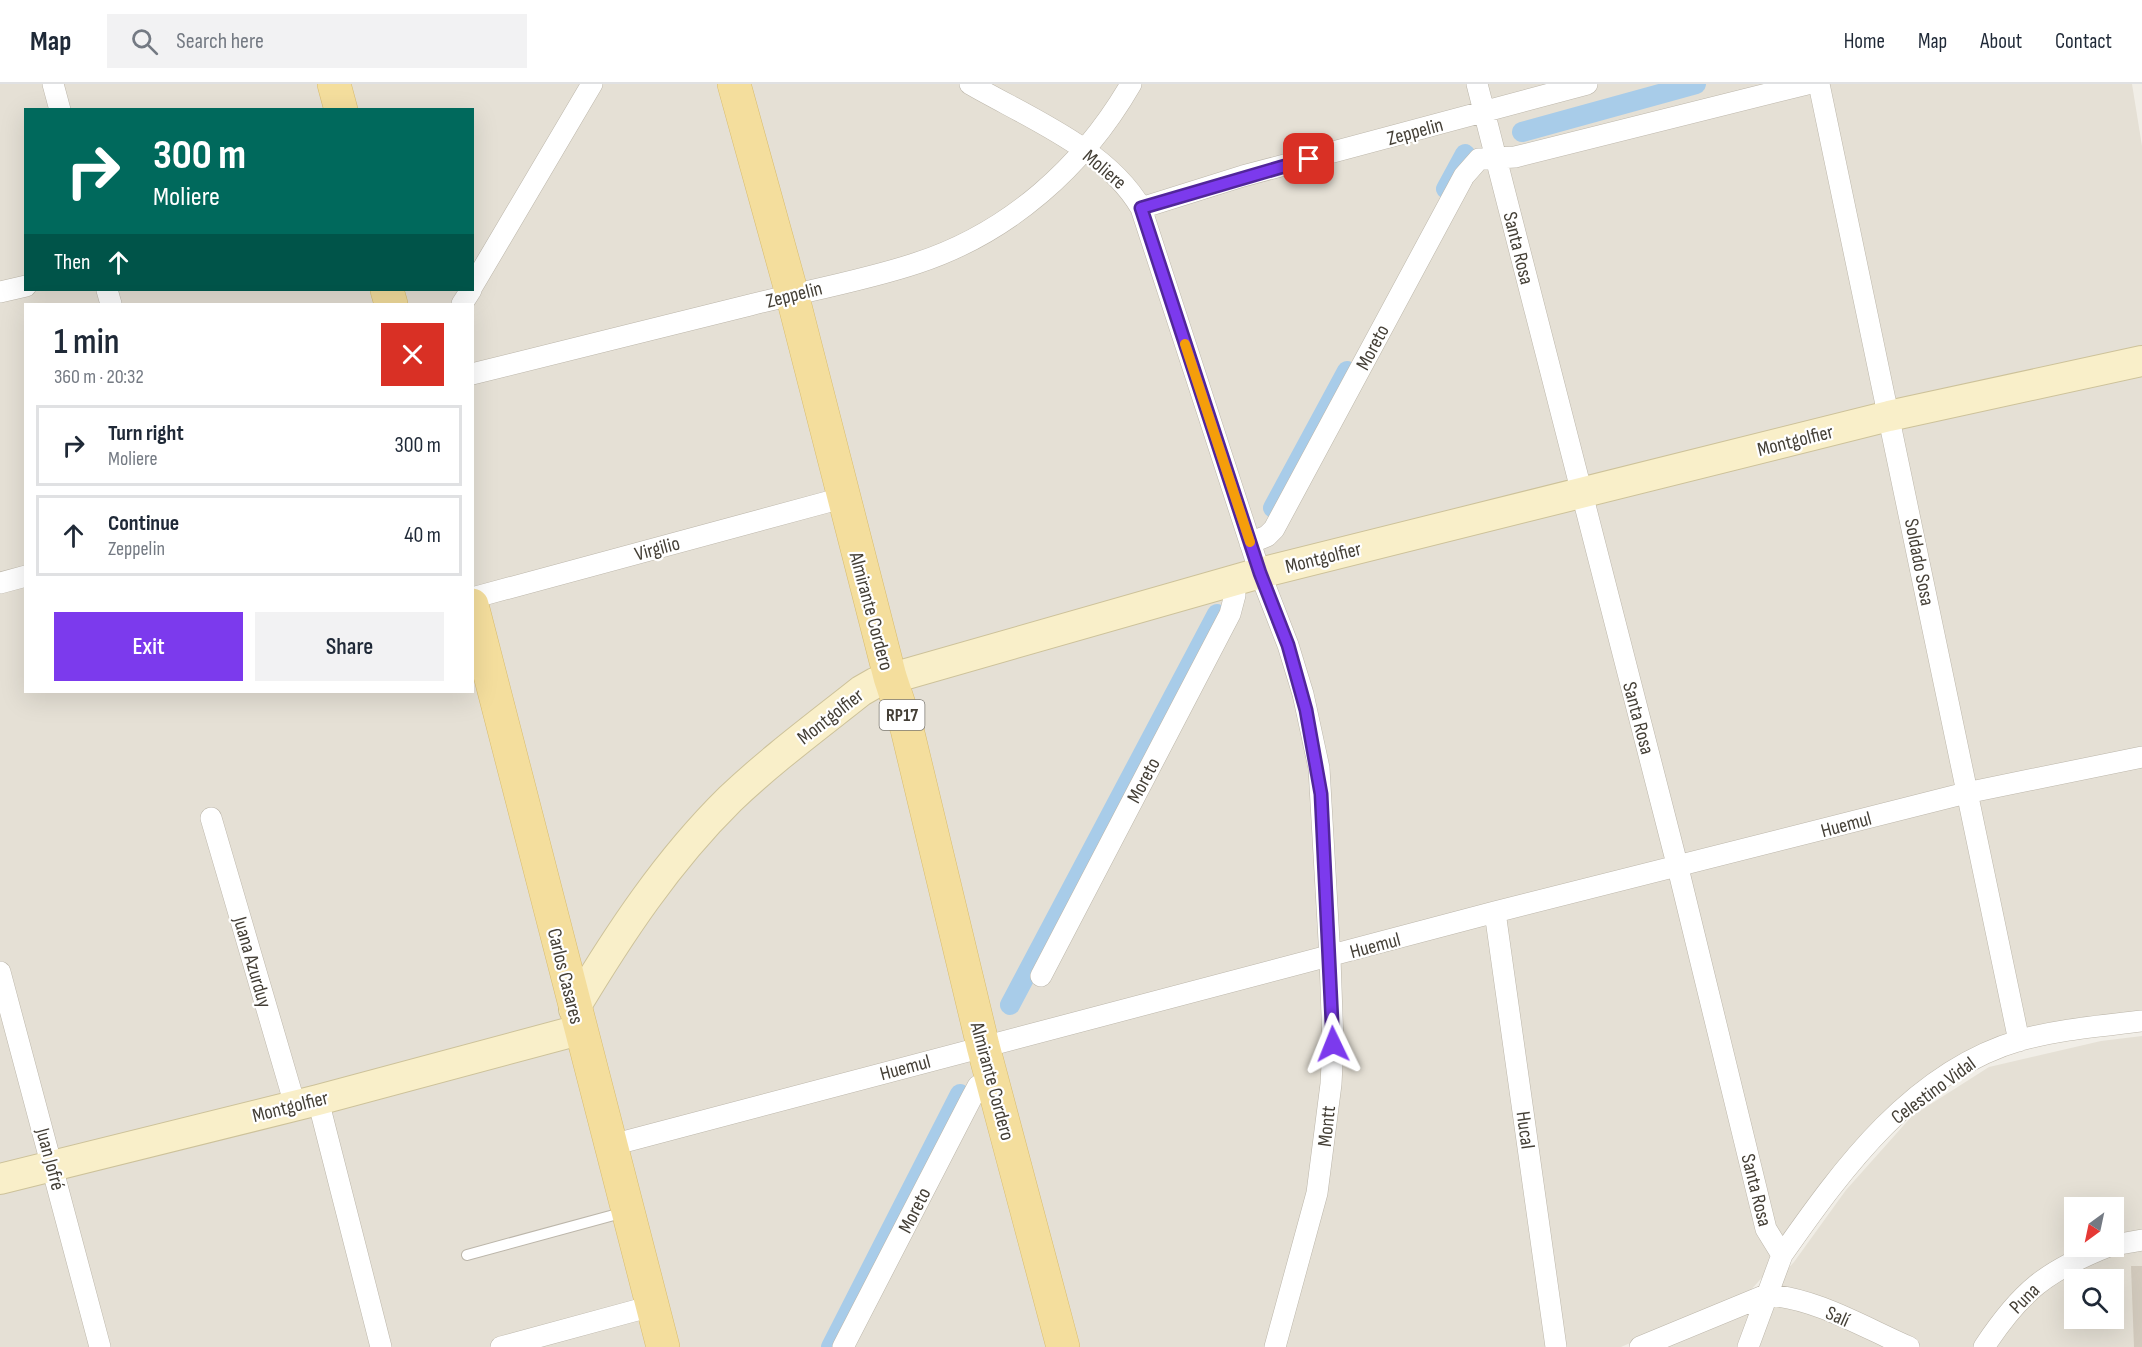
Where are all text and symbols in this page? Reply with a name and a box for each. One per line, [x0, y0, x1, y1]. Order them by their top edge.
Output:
search box [107, 14, 527, 68]
text: Map [30, 25, 71, 58]
icon: search [128, 25, 161, 58]
text: Search here [176, 28, 264, 55]
text: Home [1844, 29, 1885, 54]
text: Map [1918, 29, 1947, 54]
text: About [1980, 29, 2022, 54]
text: Contact [2055, 29, 2112, 54]
street label: Zeppelin [1385, 113, 1446, 151]
text: 300 m [153, 130, 246, 181]
icon: right [54, 132, 132, 210]
pin [1283, 133, 1334, 184]
icon: arrive [1292, 142, 1325, 175]
street label: Moliere [1078, 145, 1131, 195]
text: Moliere [153, 181, 220, 213]
street label: Santa Rosa [1497, 209, 1539, 287]
icon: ahead [102, 246, 135, 279]
text: Then [54, 249, 90, 276]
street label: Zeppelin [764, 276, 825, 314]
text: 1 min [54, 321, 119, 364]
street label: Moreto [1351, 321, 1395, 374]
button: close [381, 323, 444, 386]
text: 360 m · 20:32 [54, 365, 144, 389]
text: Turn right [108, 420, 184, 447]
street label: Montgolfier [1755, 420, 1836, 462]
icon: right [57, 429, 90, 462]
text: 300 m [395, 432, 441, 459]
text: Moliere [108, 447, 158, 471]
text: Continue [108, 510, 179, 537]
street label: Soldado Sosa [1899, 517, 1939, 608]
icon: ahead [57, 519, 90, 552]
text: 40 m [404, 522, 441, 549]
street label: Virgilio [632, 531, 682, 566]
text: Zeppelin [108, 537, 165, 561]
street label: Montgolfier [1283, 537, 1364, 579]
street label: Almirante Cordero [843, 549, 898, 673]
button: Exit [54, 612, 243, 681]
button: Share [255, 612, 444, 681]
street label: Santa Rosa [1617, 679, 1659, 757]
street label: Montgolfier [793, 683, 869, 750]
road number: RP17 [880, 700, 924, 730]
street label: Moreto [1122, 754, 1166, 807]
street label: Huemul [1818, 807, 1874, 843]
street label: Juana Azurduy [227, 913, 277, 1011]
street label: Carlos Casares [542, 926, 588, 1027]
street label: Huemul [1347, 928, 1403, 964]
position arrow [1301, 1012, 1365, 1076]
street label: Almirante Cordero [964, 1019, 1019, 1143]
street label: Huemul [877, 1050, 933, 1086]
street label: Celestino Vidal [1887, 1052, 1981, 1130]
street label: Montgolfier [250, 1086, 331, 1128]
street label: Montt [1313, 1104, 1341, 1148]
street label: Hucal [1511, 1110, 1540, 1150]
street label: Juan Jofré [30, 1125, 70, 1193]
street label: Santa Rosa [1735, 1151, 1777, 1229]
street label: Moreto [893, 1184, 936, 1237]
north arrow [2064, 1197, 2124, 1257]
map controls [2064, 1197, 2124, 1329]
button: search [2064, 1269, 2124, 1329]
street label: Puna [2005, 1279, 2045, 1319]
street label: Salí [1822, 1301, 1854, 1333]

